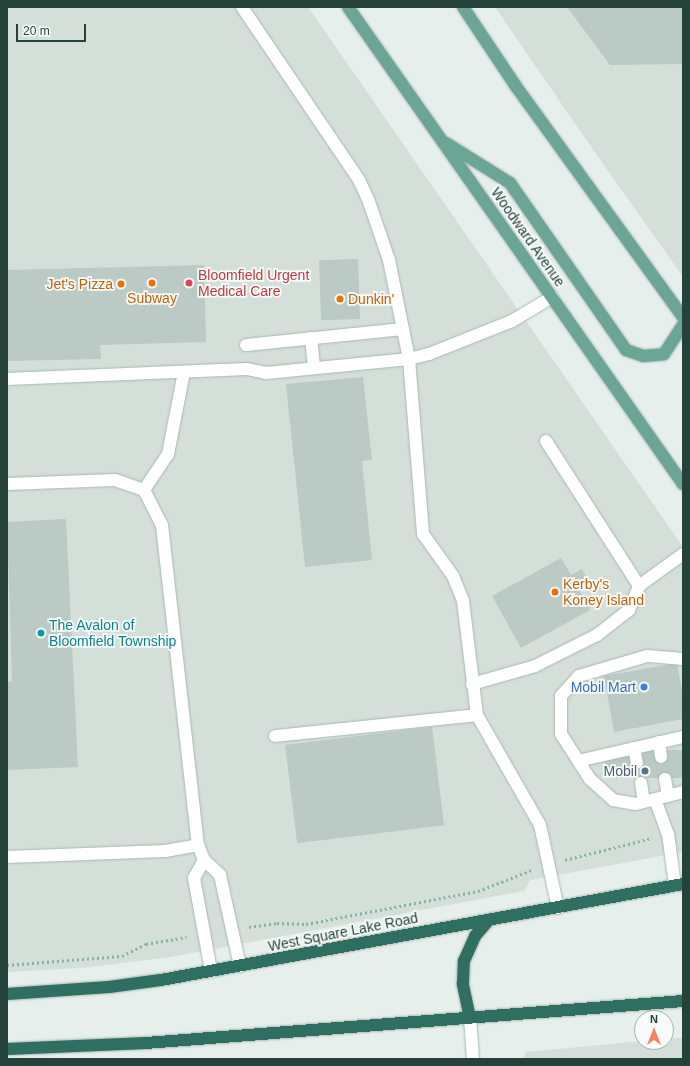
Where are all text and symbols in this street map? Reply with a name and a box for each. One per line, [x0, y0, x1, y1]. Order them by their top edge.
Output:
scale bar [18, 16, 88, 42]
text: 20 m [23, 24, 50, 38]
street label: Woodward Avenue [487, 184, 569, 290]
place label: Bloomfield Urgent Medical Care [198, 267, 309, 300]
place label: Jet's Pizza [47, 276, 113, 292]
marker: Bloomfield Urgent Medical Care [183, 277, 195, 289]
marker: Subway [147, 278, 157, 288]
marker: Jet's Pizza [116, 279, 126, 289]
place label: Subway [127, 290, 177, 306]
place label: Dunkin' [348, 291, 394, 307]
marker: Dunkin' [335, 294, 345, 304]
place label: Kerby's Koney Island [563, 576, 644, 608]
marker: Kerby's Koney Island [550, 587, 560, 597]
place label: The Avalon of Bloomfield Township [49, 617, 177, 650]
marker: The Avalon of Bloomfield Township [36, 628, 46, 638]
place label: Mobil Mart [571, 679, 636, 695]
marker: Mobil Mart [639, 682, 649, 692]
place label: Mobil [604, 763, 637, 779]
marker: Mobil [640, 766, 650, 776]
street label: West Square Lake Road [267, 909, 419, 955]
north arrow [634, 1010, 674, 1050]
text: N [650, 1013, 658, 1025]

